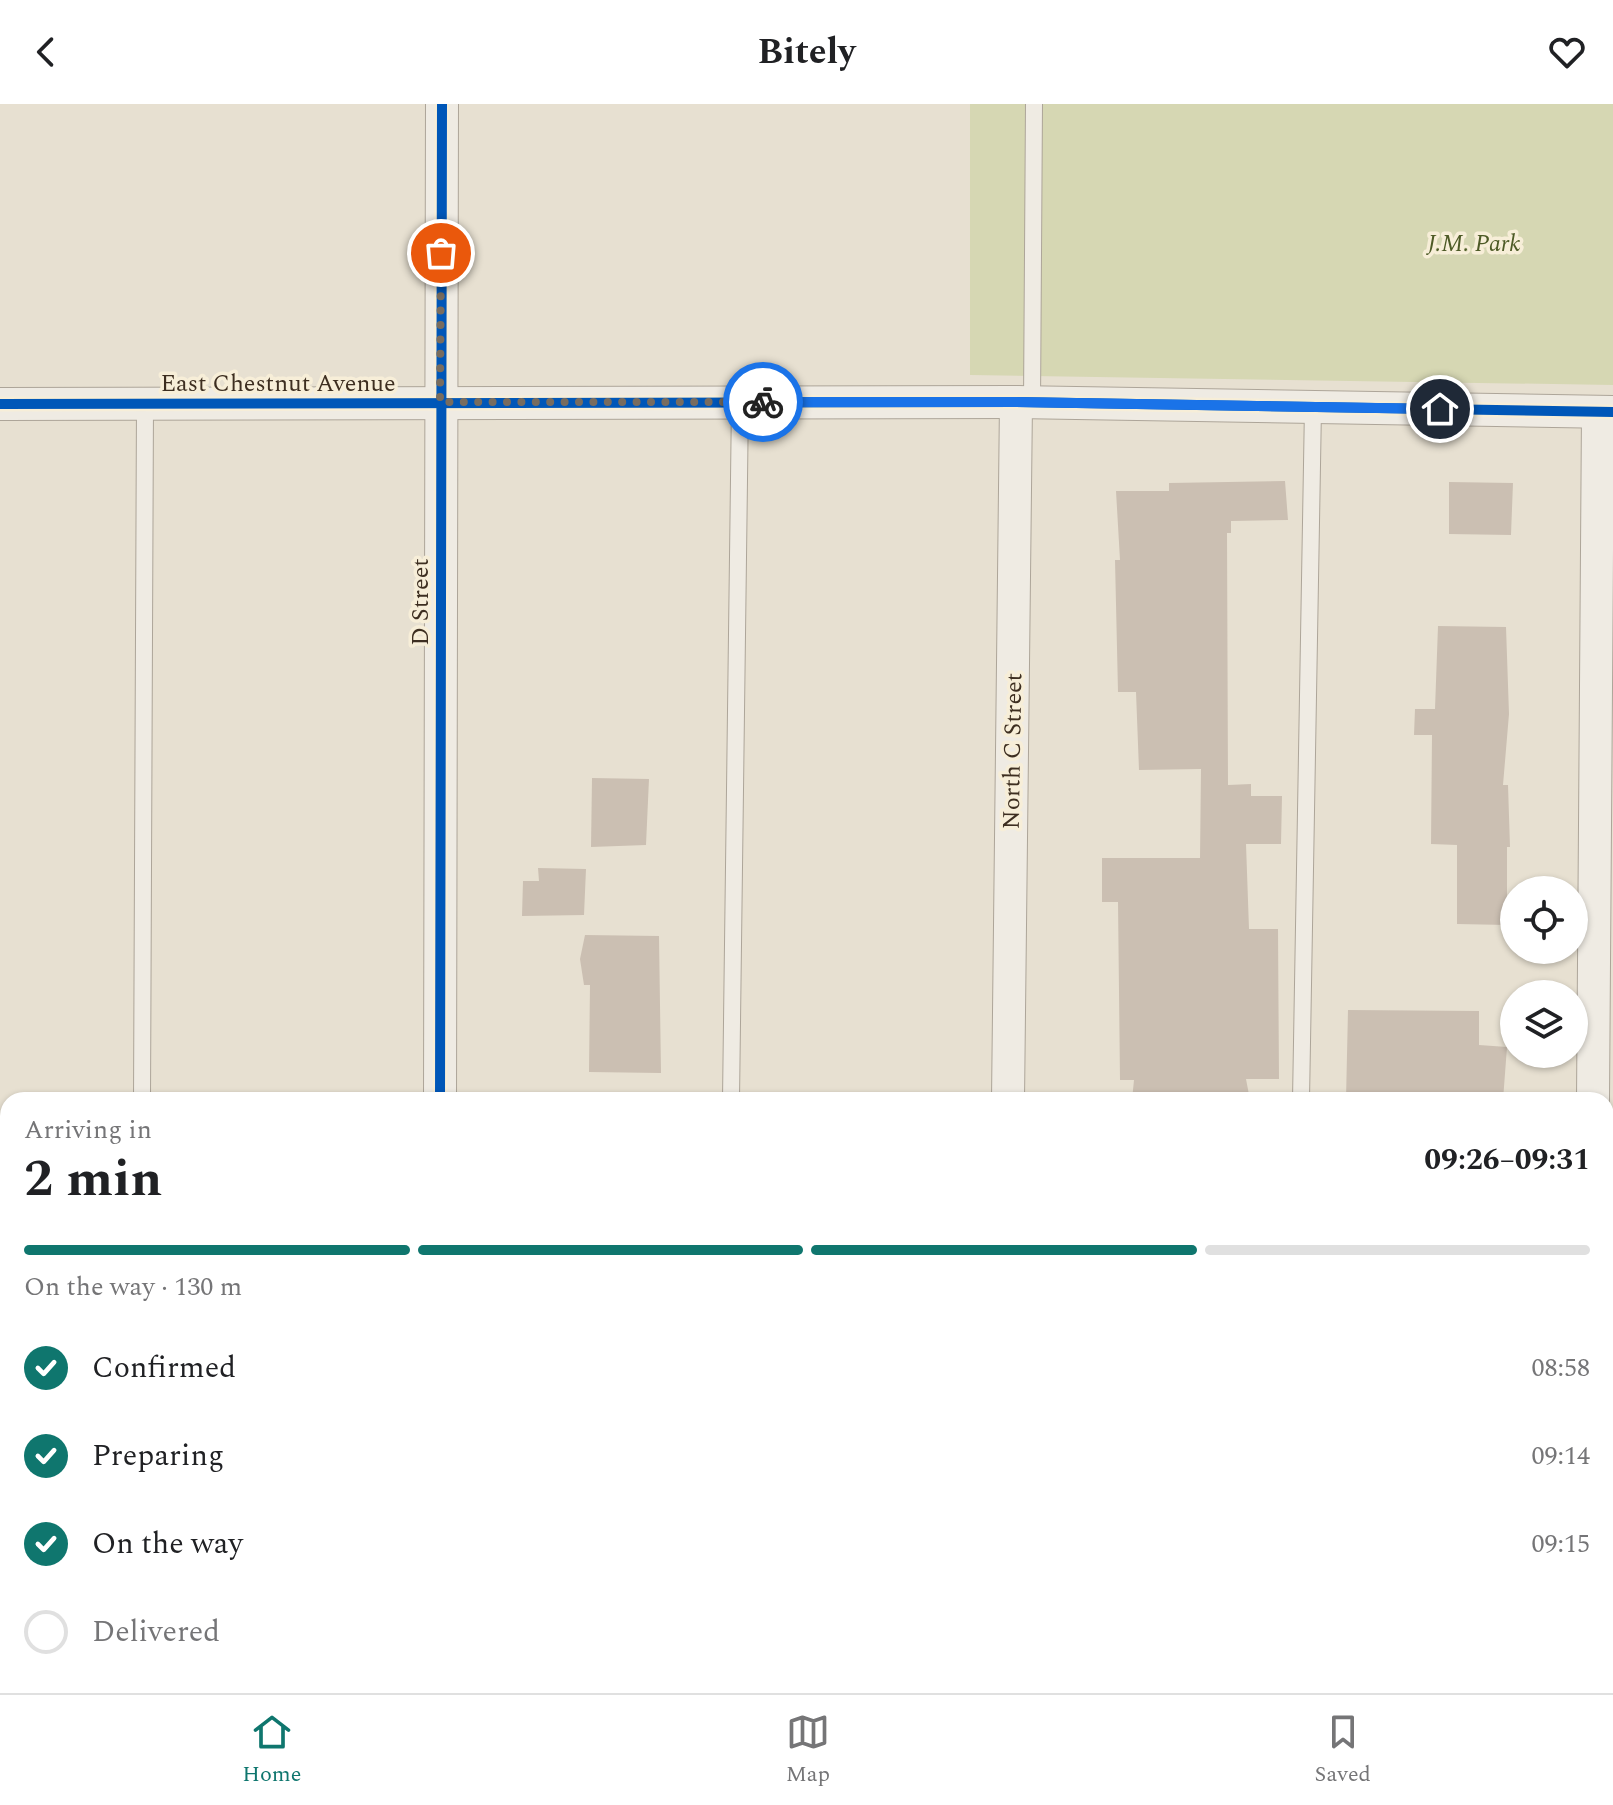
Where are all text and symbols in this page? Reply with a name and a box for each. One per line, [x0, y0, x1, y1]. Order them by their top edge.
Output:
text: Bitely [758, 25, 855, 80]
icon: back [24, 30, 68, 74]
icon: heart [1545, 30, 1589, 74]
pin [407, 219, 475, 287]
park label: J.M. Park [1426, 226, 1520, 262]
icon: bag [419, 231, 463, 275]
courier [723, 362, 803, 442]
street label: East Chestnut Avenue [160, 366, 396, 402]
pin [1406, 375, 1474, 443]
icon: bike [741, 380, 785, 424]
icon: home [1418, 387, 1462, 431]
street label: D Street [403, 558, 439, 646]
street label: North C Street [994, 672, 1032, 830]
map controls [1500, 876, 1588, 1068]
button: locate [1500, 876, 1588, 964]
button: layers [1500, 980, 1588, 1068]
text: Arriving in [24, 1110, 152, 1150]
text: 09:26–09:31 [1424, 1137, 1590, 1183]
text: 2 min [24, 1140, 162, 1219]
text: On the way · 130 m [24, 1267, 242, 1307]
text: Confirmed [92, 1345, 236, 1391]
icon: check [24, 1346, 68, 1390]
text: 08:58 [1531, 1348, 1590, 1388]
text: Preparing [92, 1433, 224, 1479]
icon: check [24, 1434, 68, 1478]
text: 09:14 [1531, 1436, 1590, 1476]
text: On the way [92, 1521, 243, 1567]
icon: check [24, 1522, 68, 1566]
text: 09:15 [1531, 1524, 1590, 1564]
text: Delivered [92, 1609, 220, 1655]
tab: Home [242, 1710, 301, 1791]
tab: Map [786, 1710, 830, 1791]
tab: Saved [1314, 1710, 1371, 1791]

